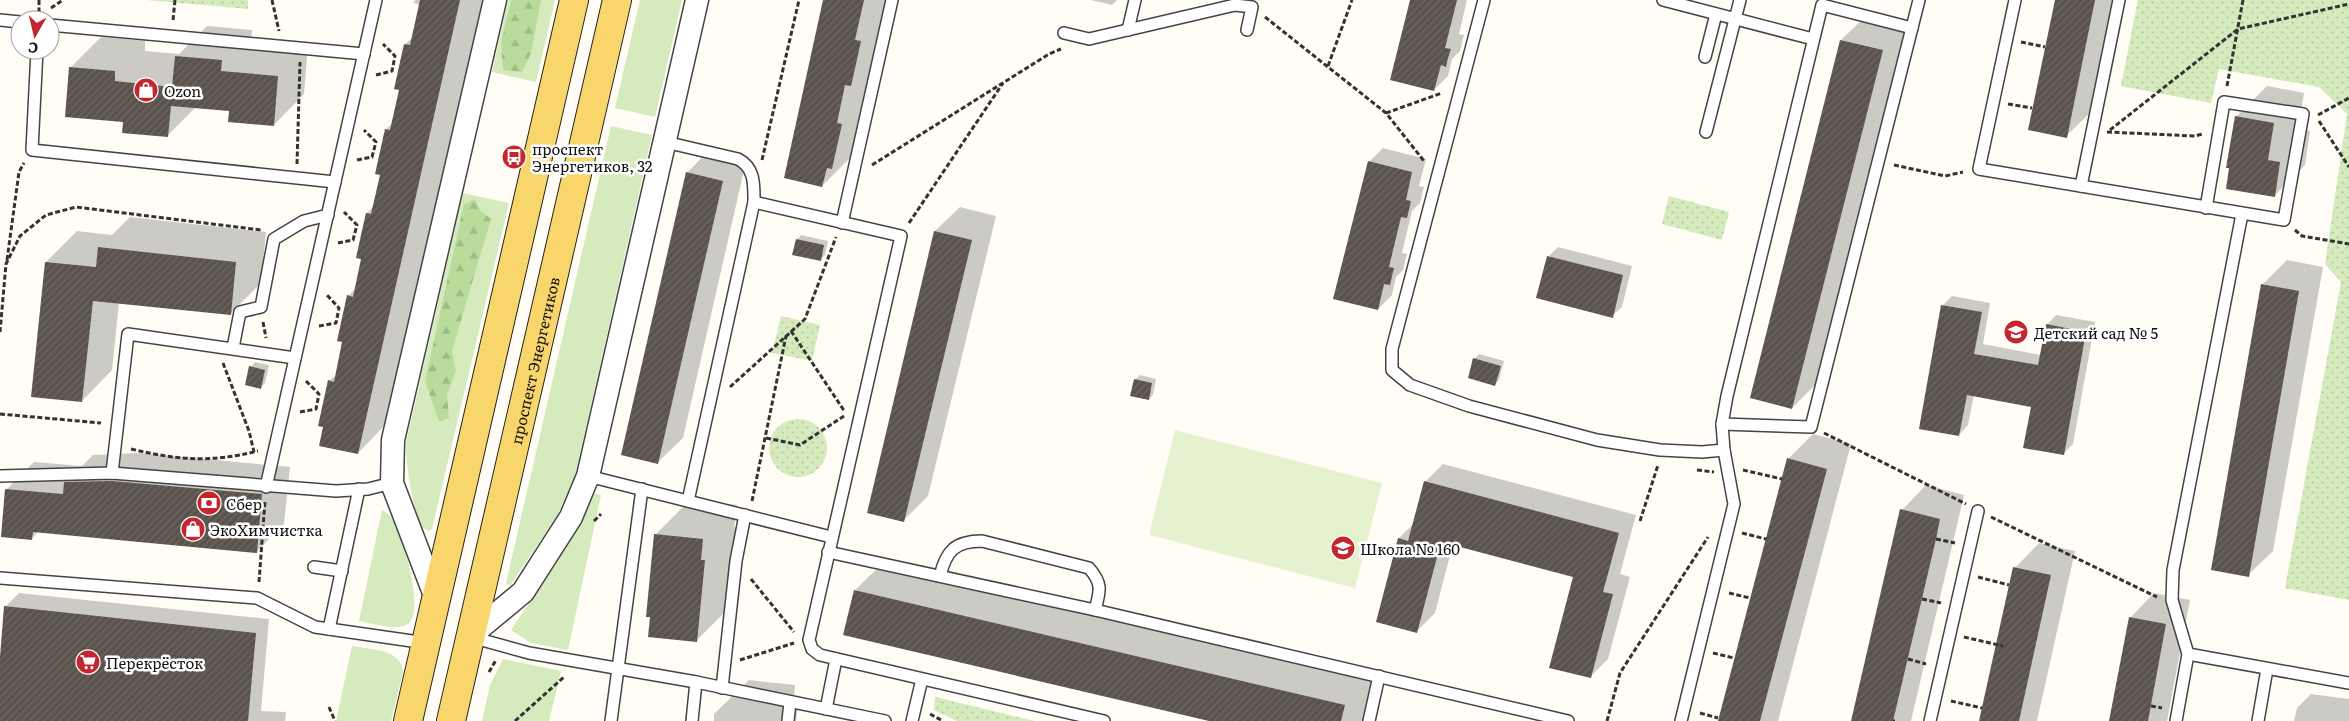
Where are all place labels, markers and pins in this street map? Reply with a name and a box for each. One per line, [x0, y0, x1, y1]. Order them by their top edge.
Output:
shop icon: Ozon [133, 77, 159, 103]
place label: Ozon [164, 79, 201, 102]
place label: проспект Энергетиков, 32 [532, 137, 653, 177]
bus stop icon: проспект Энергетиков, 32 [501, 144, 527, 170]
school or university icon: Детский сад № 5 [2003, 319, 2029, 345]
place label: Детский сад № 5 [2034, 321, 2158, 344]
bank icon: Сбер [196, 490, 222, 516]
place label: Сбер [226, 492, 262, 515]
shop icon: ЭкоХимчистка [180, 516, 206, 542]
place label: ЭкоХимчистка [210, 518, 324, 541]
school or university icon: Школа № 160 [1330, 535, 1356, 561]
place label: Школа № 160 [1360, 537, 1460, 560]
supermarket icon: Перекрёсток [75, 649, 101, 675]
place label: Перекрёсток [106, 651, 203, 674]

